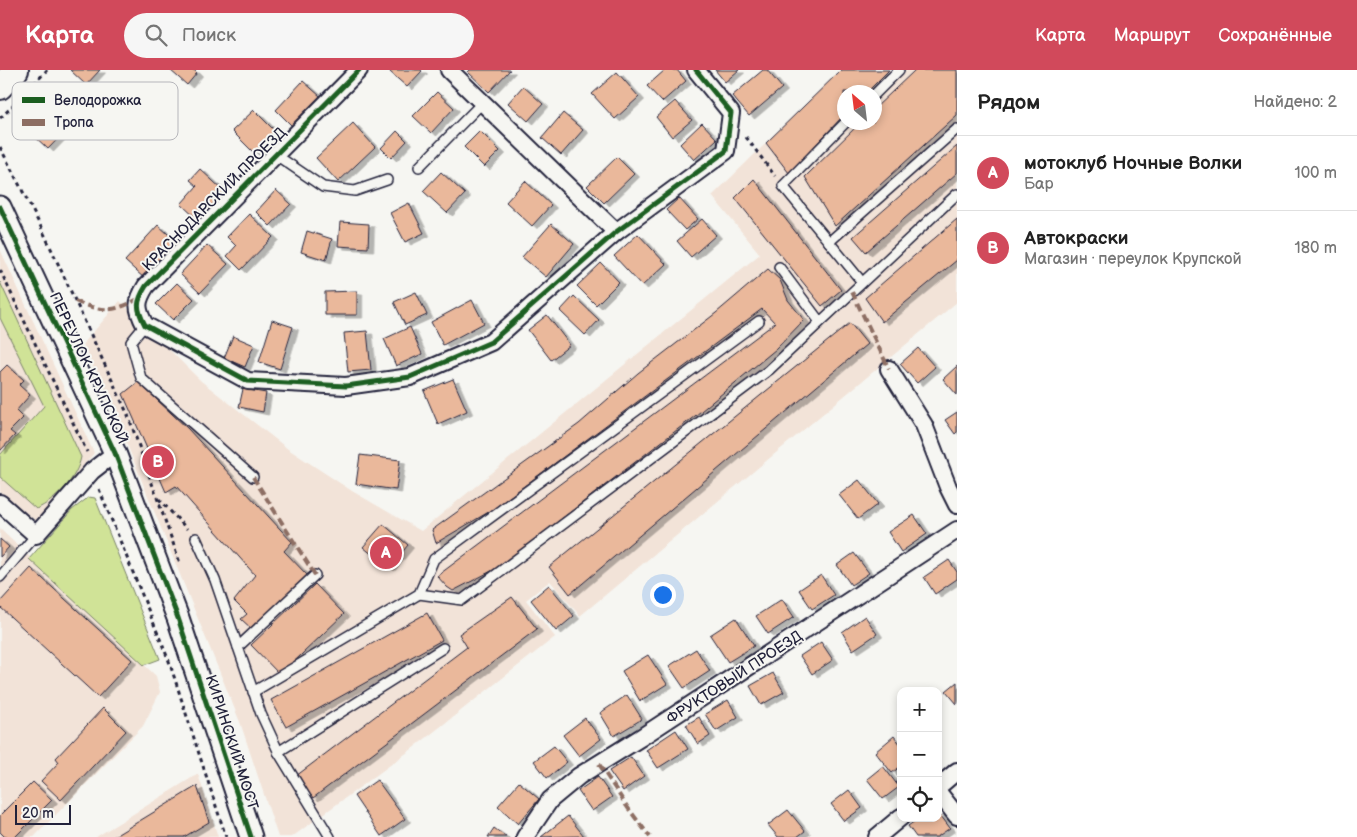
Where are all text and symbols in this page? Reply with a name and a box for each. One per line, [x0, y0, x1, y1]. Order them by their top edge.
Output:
search box [124, 13, 474, 58]
text: Карта [25, 21, 94, 50]
icon: search [142, 21, 170, 49]
text: Поиск [182, 24, 236, 47]
text: Карта [1035, 25, 1086, 46]
text: Маршрут [1114, 25, 1190, 46]
text: Сохранённые [1218, 25, 1332, 46]
legend [12, 82, 178, 140]
north arrow [837, 85, 882, 130]
text: Рядом [977, 90, 1040, 115]
text: Велодорожка [54, 92, 142, 109]
text: Найдено: 2 [1253, 93, 1337, 112]
text: Тропа [54, 114, 94, 131]
street label: КРАСНОДАРСКИЙ ПРОЕЗД [138, 123, 291, 275]
text: мотоклуб Ночные Волки [1024, 152, 1242, 175]
text: A [988, 164, 998, 183]
text: 100 m [1294, 164, 1337, 183]
text: Бар [1024, 175, 1054, 194]
text: Автокраски [1024, 227, 1129, 250]
text: B [987, 239, 999, 258]
text: 180 m [1295, 239, 1337, 258]
text: Магазин · переулок Крупской [1024, 250, 1242, 269]
street label: ПЕРЕУЛОК КРУПСКОЙ [45, 289, 132, 447]
pin: B [142, 443, 174, 481]
pin: A [370, 534, 402, 572]
your location [650, 582, 676, 608]
street label: ФРУКТОВЫЙ ПРОЕЗД [663, 626, 806, 728]
street label: КИРИНСКИЙ МОСТ [201, 672, 262, 812]
map controls [897, 687, 942, 822]
button: + [897, 687, 942, 732]
button: − [897, 732, 942, 777]
button: locate [897, 777, 942, 822]
scale bar [15, 802, 71, 825]
text: 20 m [22, 805, 54, 822]

